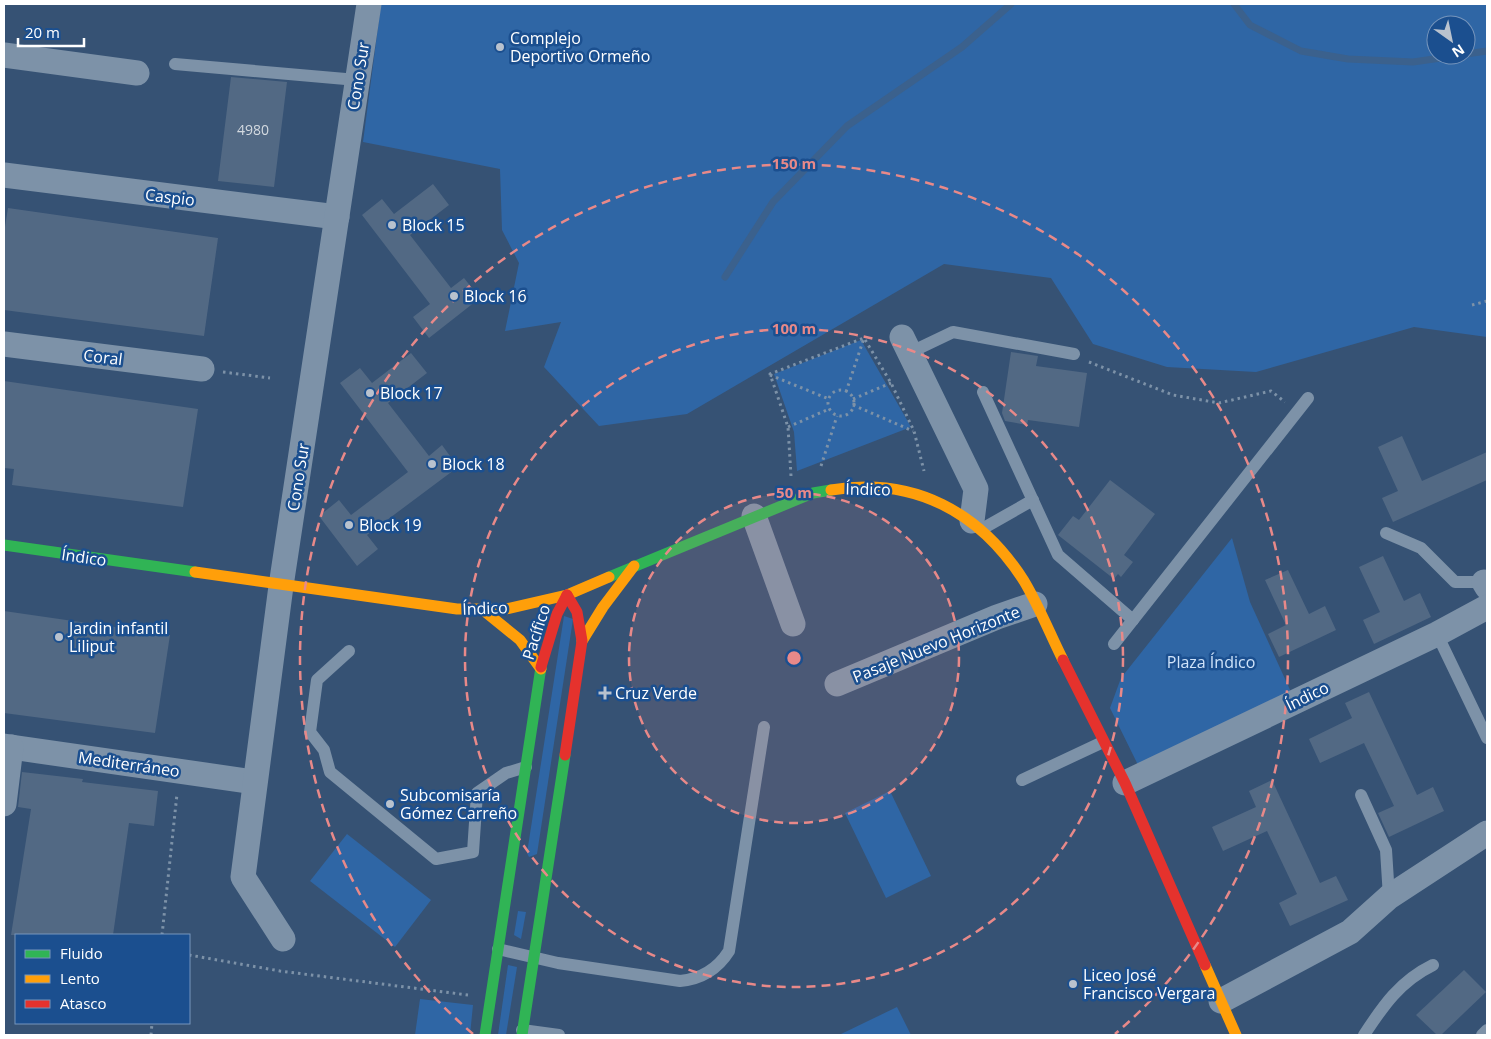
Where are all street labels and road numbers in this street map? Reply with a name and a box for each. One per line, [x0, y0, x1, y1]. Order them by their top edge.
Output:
street label: Cono Sur [342, 40, 374, 112]
street label: Caspio [144, 183, 196, 211]
street label: Coral [82, 344, 124, 370]
street label: Cono Sur [282, 441, 314, 513]
street label: Índico [845, 478, 891, 500]
street label: Índico [60, 543, 108, 571]
street label: Índico [462, 596, 508, 620]
street label: Pasaje Nuevo Horizonte [849, 600, 1023, 688]
street label: Pacífico [517, 602, 555, 662]
street label: Índico [1282, 676, 1332, 716]
street label: Mediterráneo [77, 746, 181, 782]

